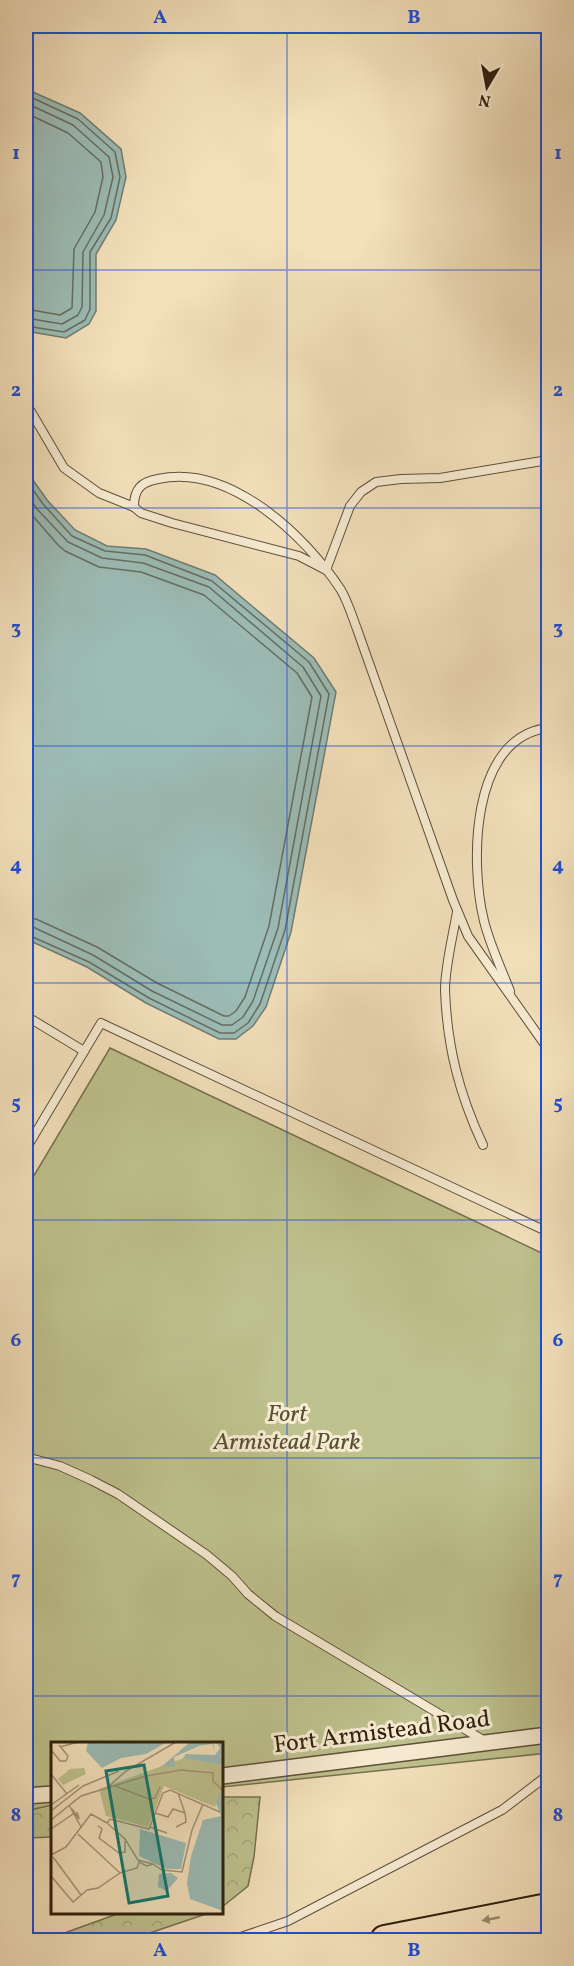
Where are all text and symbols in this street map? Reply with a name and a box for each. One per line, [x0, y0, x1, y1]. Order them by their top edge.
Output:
text: A [153, 4, 167, 32]
text: B [407, 4, 421, 32]
north arrow [457, 57, 517, 117]
text: N [477, 88, 492, 112]
text: 1 [12, 140, 20, 168]
text: 1 [554, 140, 562, 168]
text: 2 [11, 377, 21, 405]
text: 2 [553, 377, 563, 405]
text: 3 [11, 615, 21, 643]
text: 3 [553, 615, 563, 643]
text: 4 [10, 852, 22, 880]
text: 4 [552, 852, 564, 880]
text: 5 [11, 1090, 21, 1118]
text: 5 [553, 1090, 563, 1118]
text: 6 [11, 1327, 22, 1355]
text: 6 [553, 1327, 564, 1355]
park label: Fort Armistead Park [213, 1398, 360, 1460]
text: 7 [11, 1565, 21, 1593]
text: 7 [553, 1565, 563, 1593]
street label: Fort Armistead Road [272, 1703, 492, 1763]
inset map [51, 1742, 224, 1915]
text: 8 [11, 1802, 21, 1830]
text: 8 [553, 1802, 563, 1830]
one-way arrow [481, 1915, 500, 1924]
text: A [153, 1937, 167, 1965]
text: B [407, 1937, 421, 1965]

